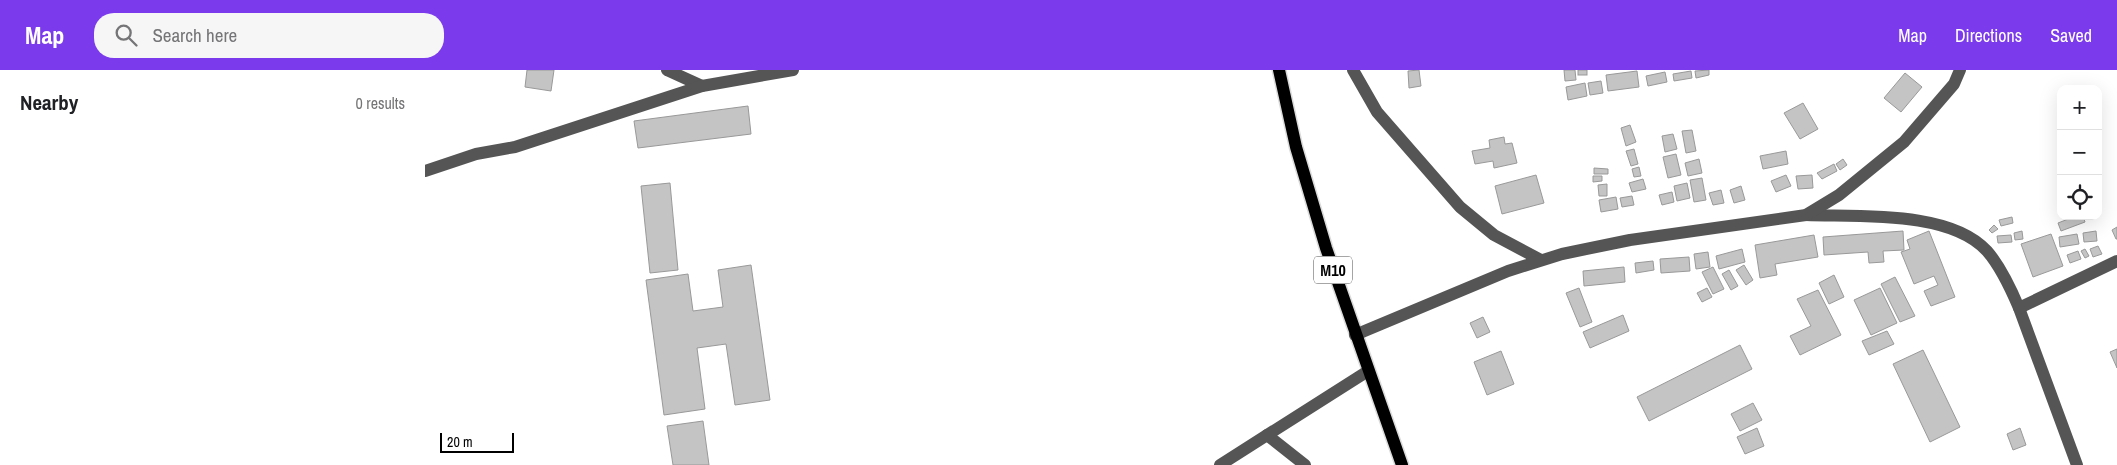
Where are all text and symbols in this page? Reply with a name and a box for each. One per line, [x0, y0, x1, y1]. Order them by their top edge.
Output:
search box [94, 13, 444, 58]
text: Map [25, 19, 64, 51]
icon: search [112, 21, 140, 49]
text: Search here [152, 22, 237, 48]
text: Map [1898, 23, 1927, 48]
text: Directions [1955, 23, 2022, 48]
text: Saved [2050, 23, 2092, 48]
map controls [2057, 85, 2102, 220]
button: + [2057, 85, 2102, 130]
text: Nearby [20, 88, 78, 117]
text: 0 results [355, 92, 405, 114]
button: − [2057, 130, 2102, 175]
button: locate [2057, 175, 2102, 220]
road number: M10 [1314, 256, 1352, 284]
scale bar [440, 430, 514, 453]
text: 20 m [447, 433, 473, 451]

